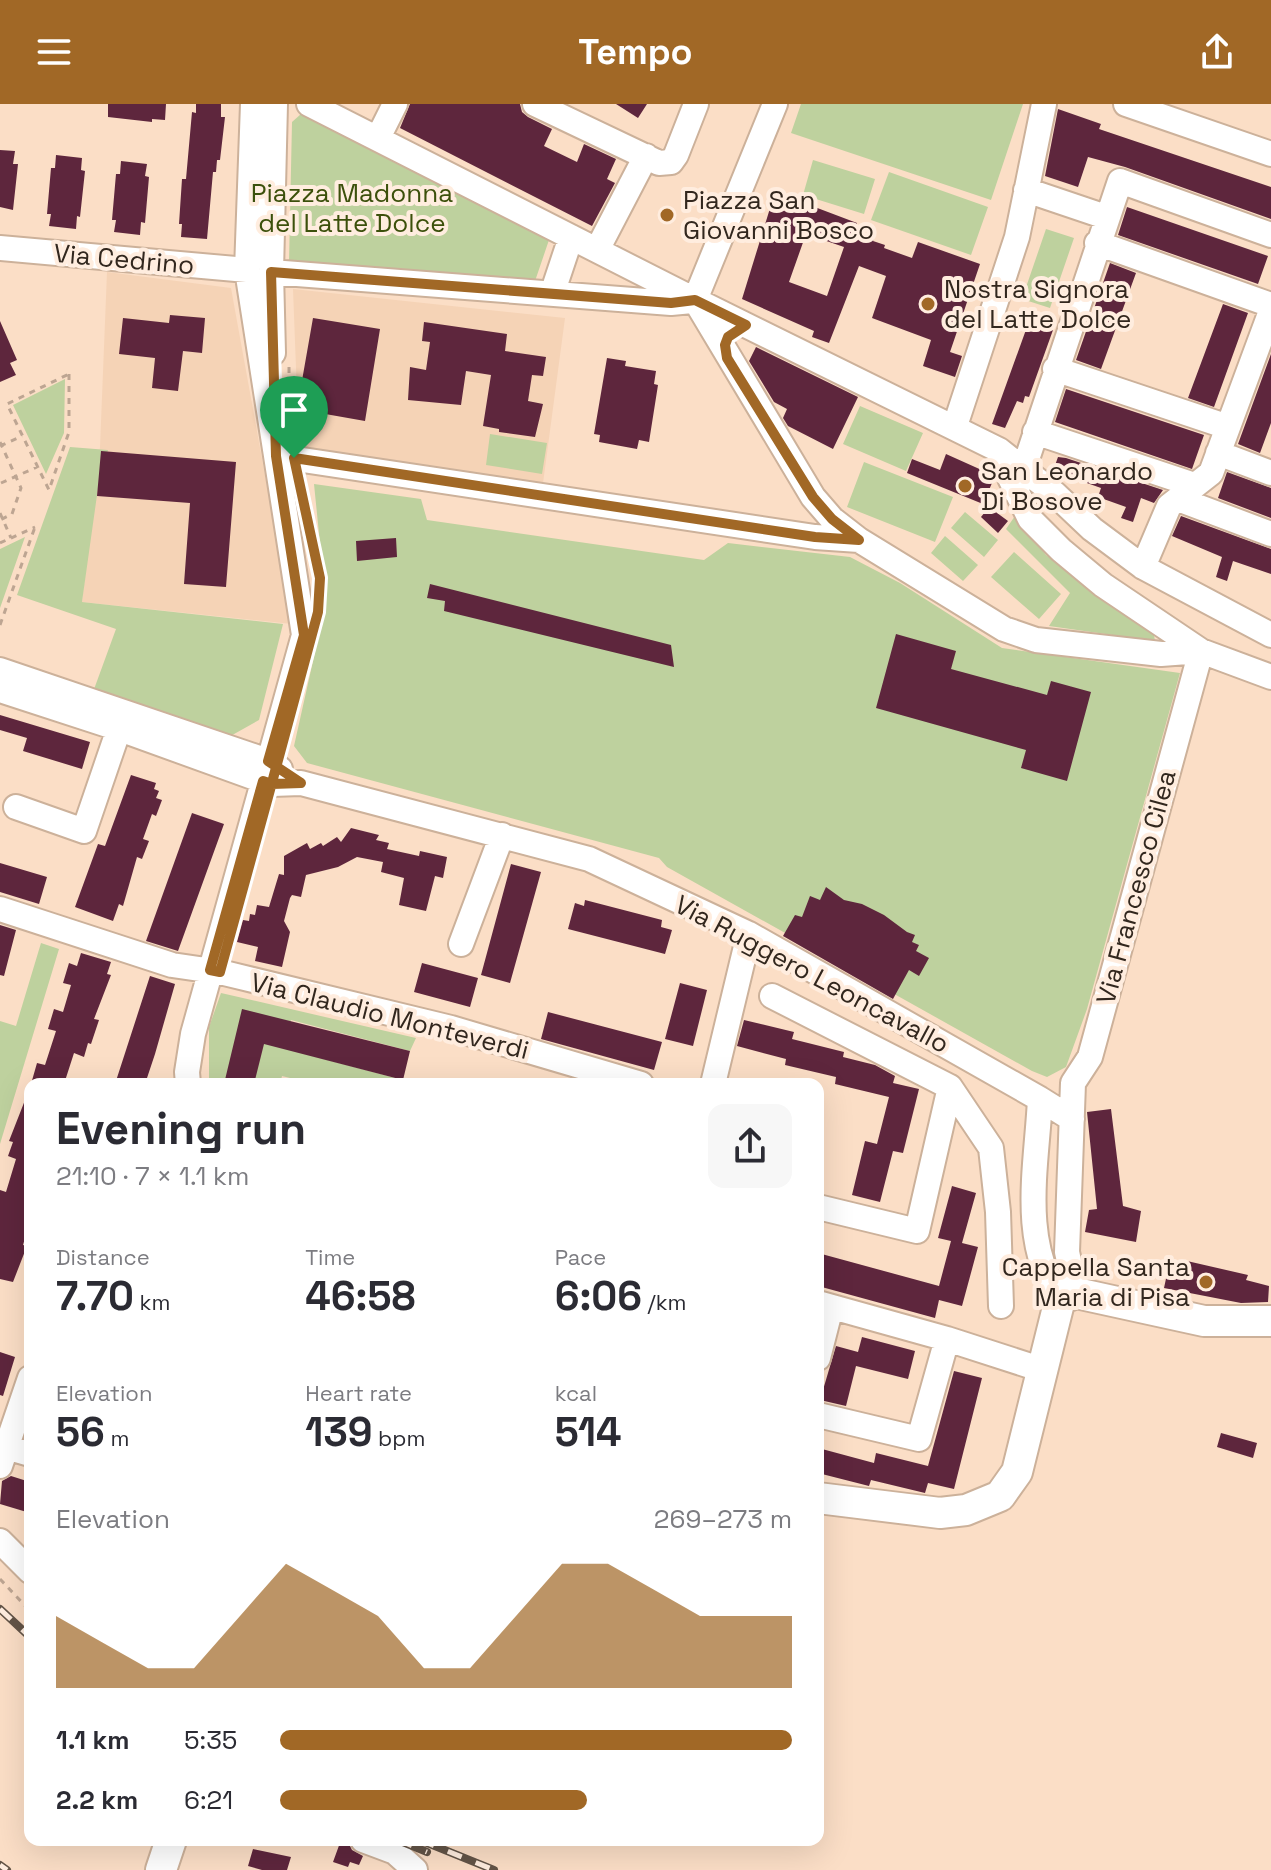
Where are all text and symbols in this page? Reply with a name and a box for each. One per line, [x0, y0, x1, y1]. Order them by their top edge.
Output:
text: Tempo [578, 29, 693, 75]
icon: menu [32, 30, 76, 74]
icon: share [1195, 30, 1239, 74]
park label: Piazza Madonna del Latte Dolce [251, 176, 453, 240]
place label: Piazza San Giovanni Bosco [683, 183, 874, 247]
marker: Piazza San Giovanni Bosco [658, 206, 676, 224]
street label: Via Cedrino [52, 236, 196, 282]
place label: Nostra Signora del Latte Dolce [944, 272, 1131, 336]
marker: Nostra Signora del Latte Dolce [919, 295, 937, 313]
pin [260, 376, 328, 458]
icon: arrive [272, 388, 316, 432]
place label: San Leonardo Di Bosove [981, 454, 1153, 518]
marker: San Leonardo Di Bosove [956, 477, 974, 495]
street label: Via Francesco Cilea [1088, 766, 1184, 1008]
street label: Via Ruggero Leoncavallo [669, 887, 955, 1061]
street label: Via Claudio Monteverdi [247, 965, 533, 1067]
text: Evening run [56, 1101, 306, 1157]
button: share [708, 1104, 792, 1188]
text: 21:10 · 7 × 1.1 km [56, 1159, 249, 1193]
text: Distance [56, 1243, 150, 1271]
text: Time [305, 1243, 355, 1271]
text: Pace [555, 1243, 606, 1271]
place label: Cappella Santa Maria di Pisa [1002, 1250, 1190, 1314]
text: 7.70 [56, 1271, 134, 1322]
text: 46:58 [305, 1271, 415, 1322]
text: 6:06 [555, 1271, 642, 1322]
marker: Cappella Santa Maria di Pisa [1197, 1273, 1215, 1291]
text: km [134, 1288, 170, 1316]
text: /km [642, 1288, 687, 1316]
text: Elevation [56, 1379, 152, 1407]
text: Heart rate [305, 1379, 412, 1407]
text: kcal [555, 1379, 597, 1407]
text: 56 [56, 1407, 105, 1458]
text: 139 [305, 1407, 372, 1458]
text: 514 [555, 1407, 621, 1458]
text: m [105, 1424, 129, 1452]
text: bpm [372, 1424, 425, 1452]
text: Elevation [56, 1502, 170, 1536]
text: 269–273 m [654, 1502, 792, 1536]
text: 1.1 km [56, 1723, 129, 1757]
text: 5:35 [184, 1723, 237, 1757]
text: 2.2 km [56, 1783, 138, 1817]
text: 6:21 [184, 1783, 233, 1817]

